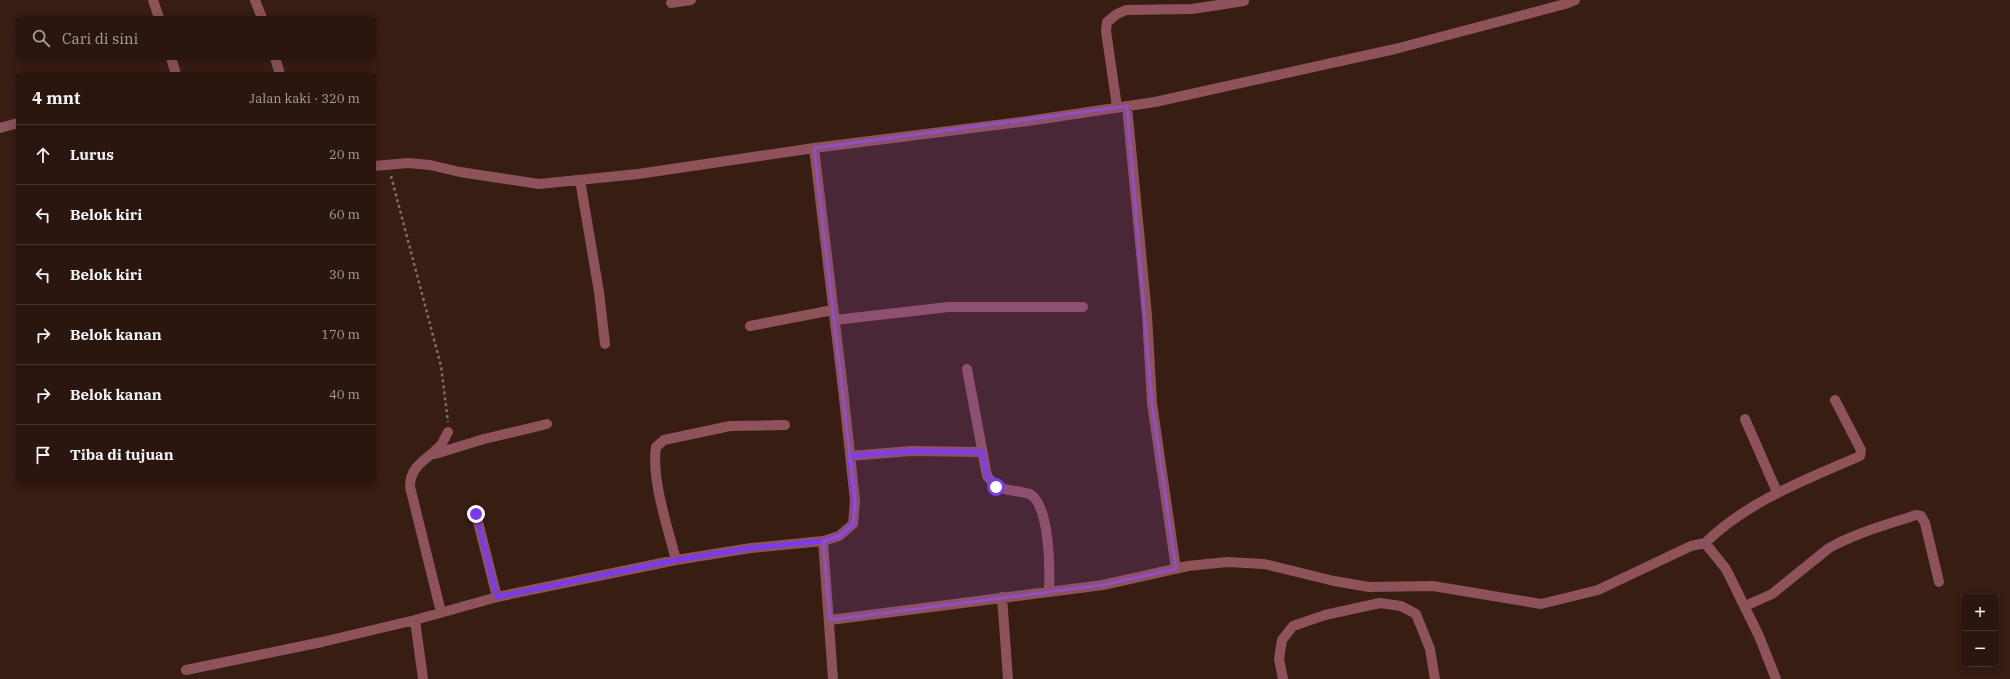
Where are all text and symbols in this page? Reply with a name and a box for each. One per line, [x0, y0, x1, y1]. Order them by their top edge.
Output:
search box [16, 16, 376, 60]
icon: search [30, 27, 52, 49]
text: Cari di sini [62, 29, 138, 48]
text: 4 mnt [32, 87, 80, 109]
text: Jalan kaki · 320 m [249, 90, 360, 107]
icon: ahead [32, 144, 54, 166]
text: Lurus [70, 145, 114, 164]
text: 20 m [329, 146, 360, 163]
icon: left [32, 204, 54, 226]
text: Belok kiri [70, 205, 142, 224]
text: 60 m [329, 206, 360, 223]
icon: left [32, 264, 54, 286]
text: Belok kiri [70, 265, 142, 284]
text: 30 m [329, 266, 360, 283]
icon: right [32, 324, 54, 346]
text: Belok kanan [70, 325, 162, 344]
text: 170 m [321, 326, 360, 343]
icon: right [32, 384, 54, 406]
text: Belok kanan [70, 385, 162, 404]
text: 40 m [329, 386, 360, 403]
icon: arrive [32, 444, 54, 466]
text: Tiba di tujuan [70, 445, 174, 464]
route start [987, 478, 1005, 496]
route end [467, 505, 485, 523]
map controls [1962, 595, 1998, 667]
button: + [1962, 595, 1998, 631]
button: − [1962, 631, 1998, 667]

